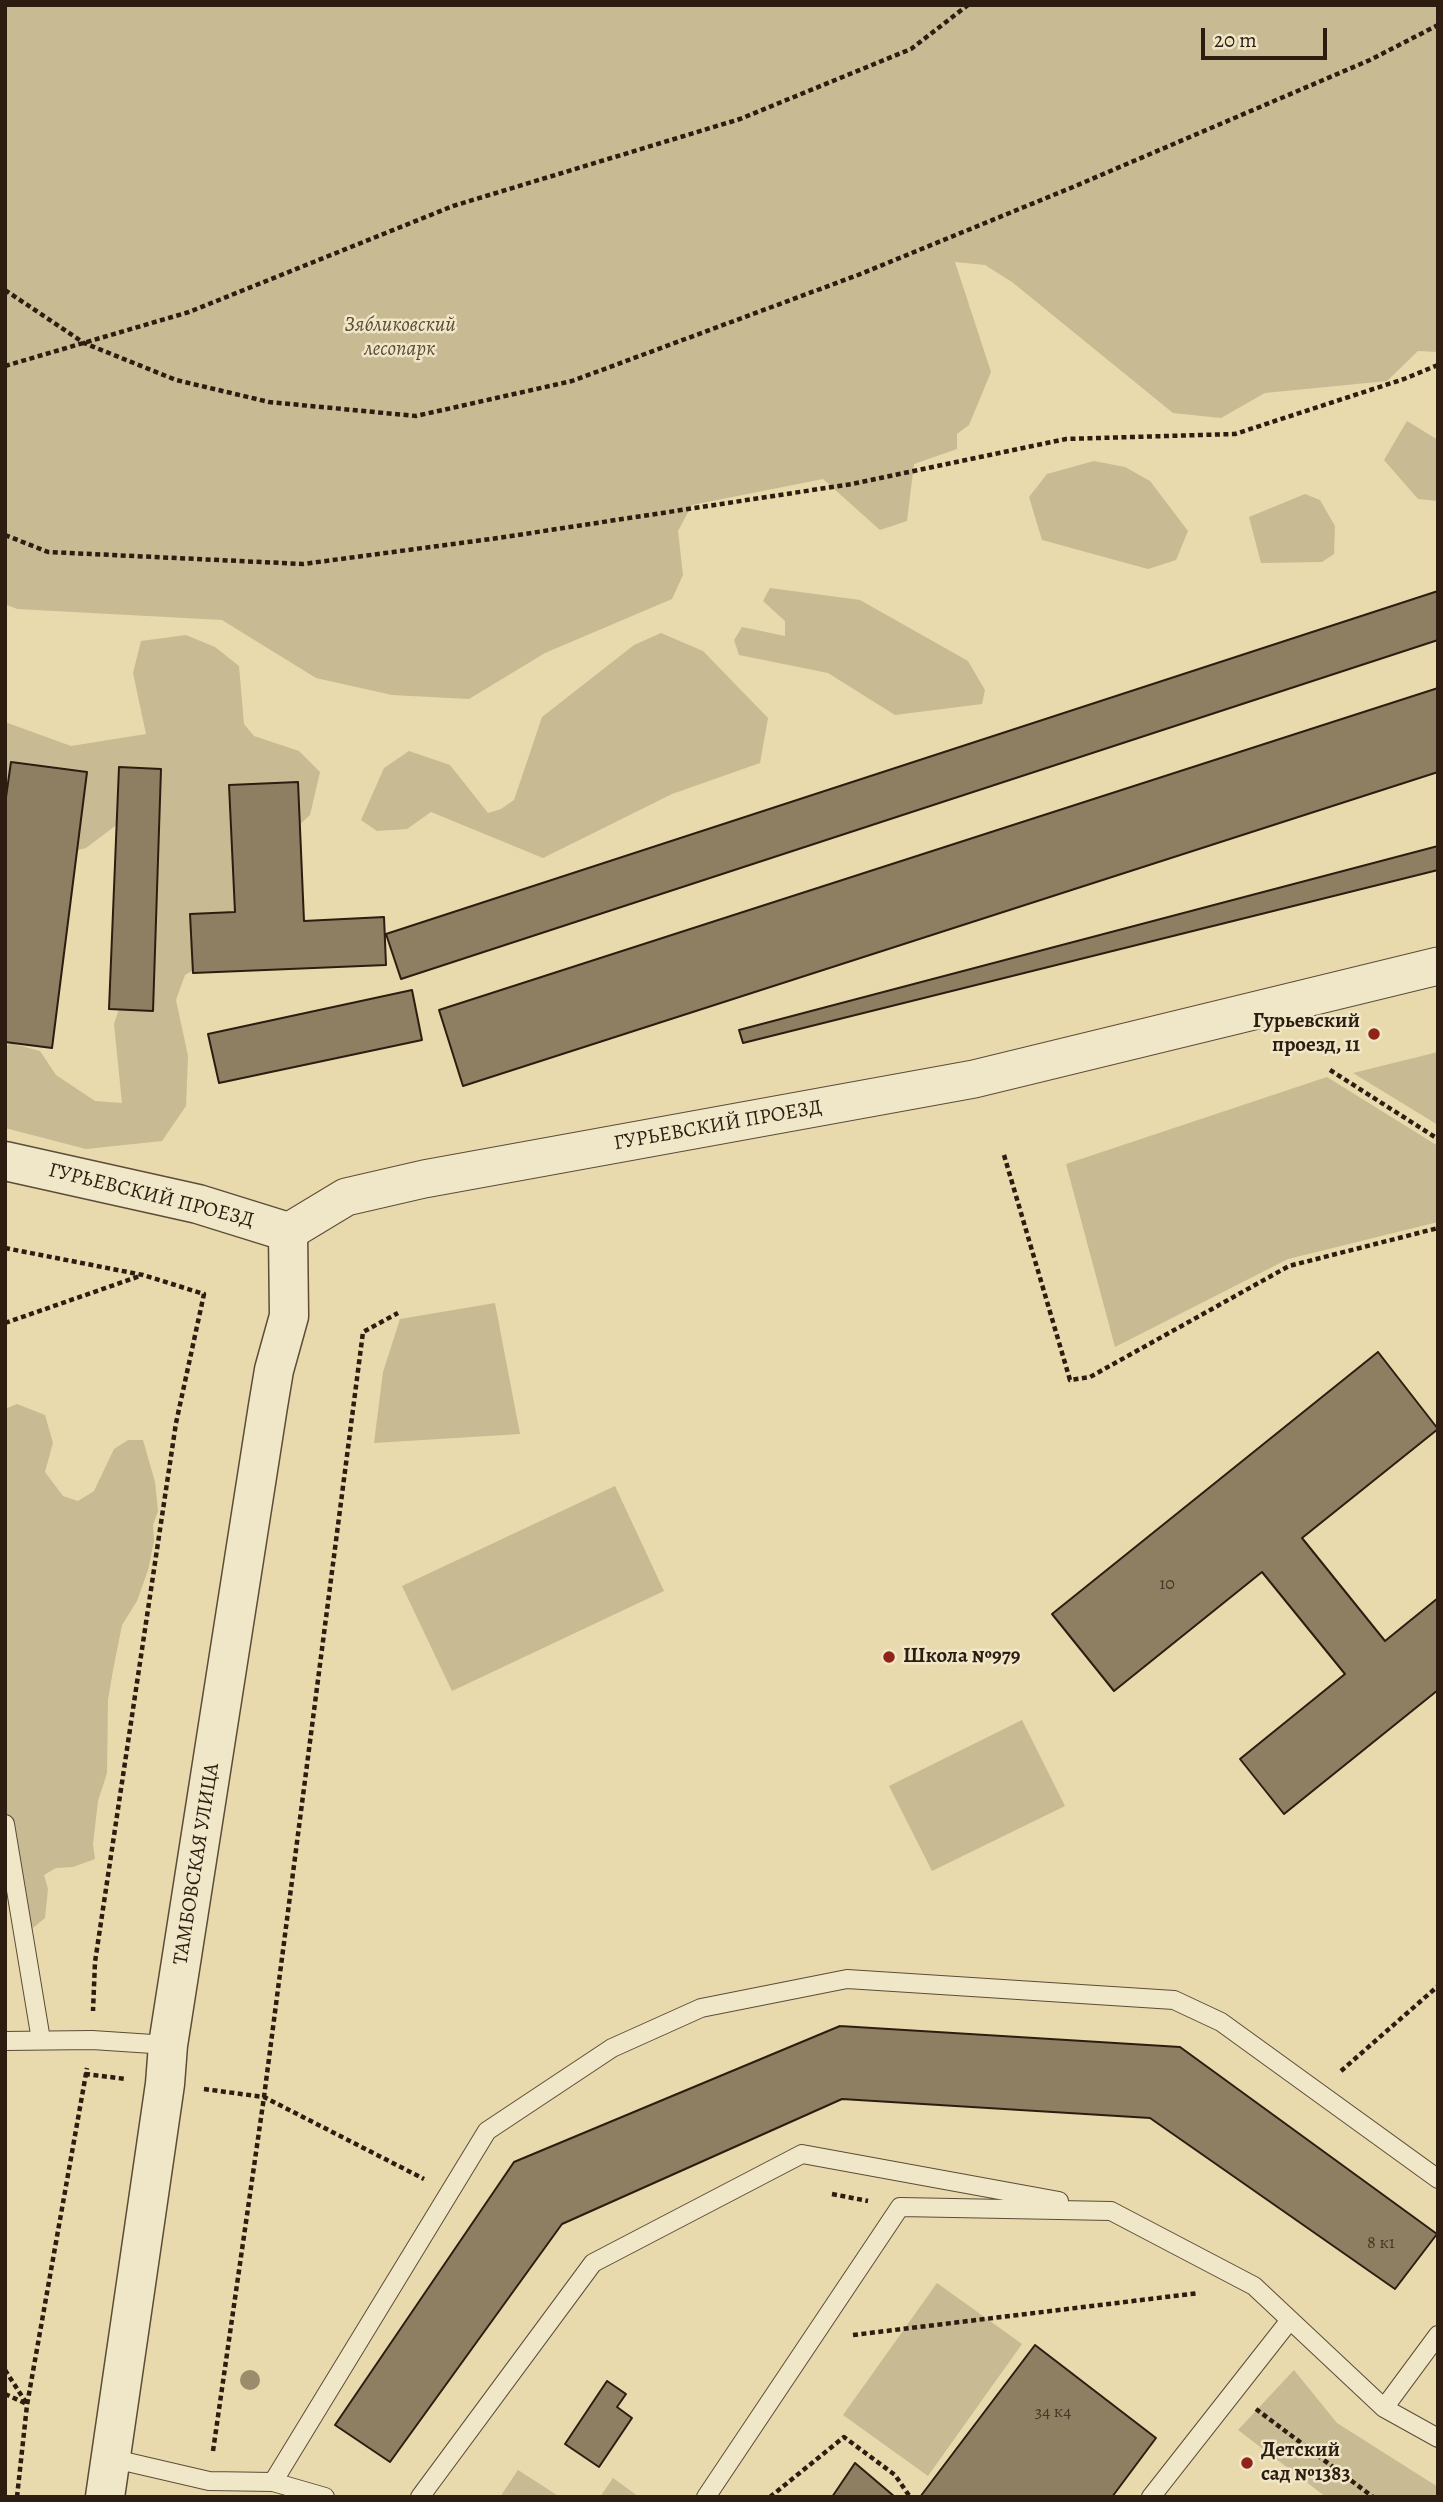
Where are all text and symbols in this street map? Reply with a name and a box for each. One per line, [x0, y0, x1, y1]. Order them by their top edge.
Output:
scale bar [1205, 14, 1331, 58]
text: 20 m [1214, 26, 1257, 54]
park label: Зябликовский лесопарк [344, 313, 456, 363]
place label: Гурьевский проезд, 11 [1253, 1009, 1360, 1059]
marker: Гурьевский проезд, 11 [1366, 1026, 1382, 1042]
street label: ГУРЬЕВСКИЙ ПРОЕЗД [612, 1095, 824, 1157]
street label: ГУРЬЕВСКИЙ ПРОЕЗД [46, 1158, 256, 1234]
house number: 10 [1159, 1574, 1175, 1596]
place label: Школа №979 [903, 1644, 1020, 1670]
marker: Школа №979 [881, 1649, 897, 1665]
street label: ТАМБОВСКАЯ УЛИЦА [169, 1761, 225, 1967]
house number: 8 к1 [1367, 2233, 1395, 2255]
house number: 34 к4 [1035, 2402, 1071, 2424]
place label: Детский сад №1383 [1261, 2438, 1350, 2488]
marker: Детский сад №1383 [1239, 2455, 1255, 2471]

